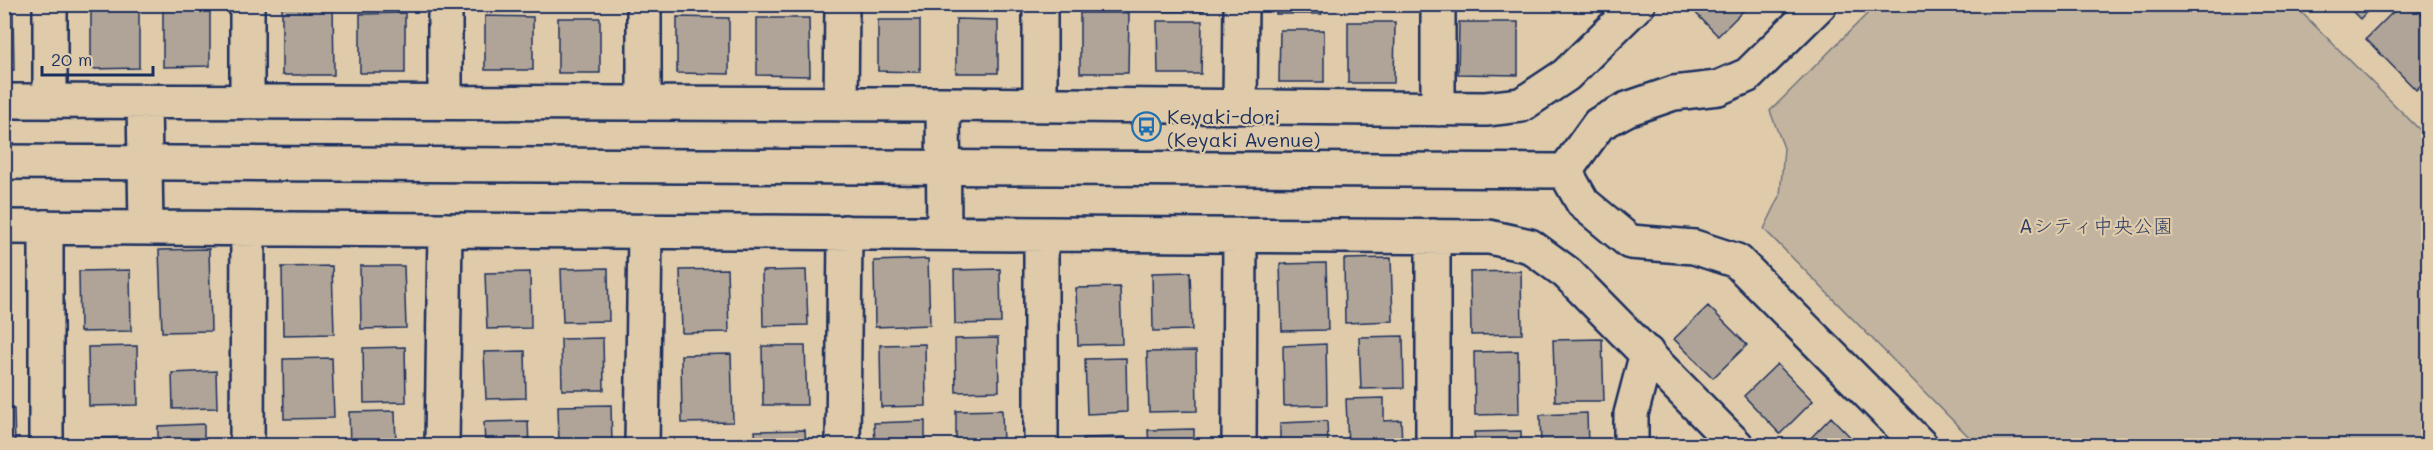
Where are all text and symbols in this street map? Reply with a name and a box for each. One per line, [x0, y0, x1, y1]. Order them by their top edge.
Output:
scale bar [42, 39, 153, 77]
text: 20 m [51, 47, 92, 71]
place label: Keyaki-dori (Keyaki Avenue) [1167, 103, 1320, 152]
bus stop icon: Keyaki-dori (Keyaki Avenue) [1130, 111, 1162, 143]
park label: Aシティ中央公園 [2019, 212, 2173, 238]

